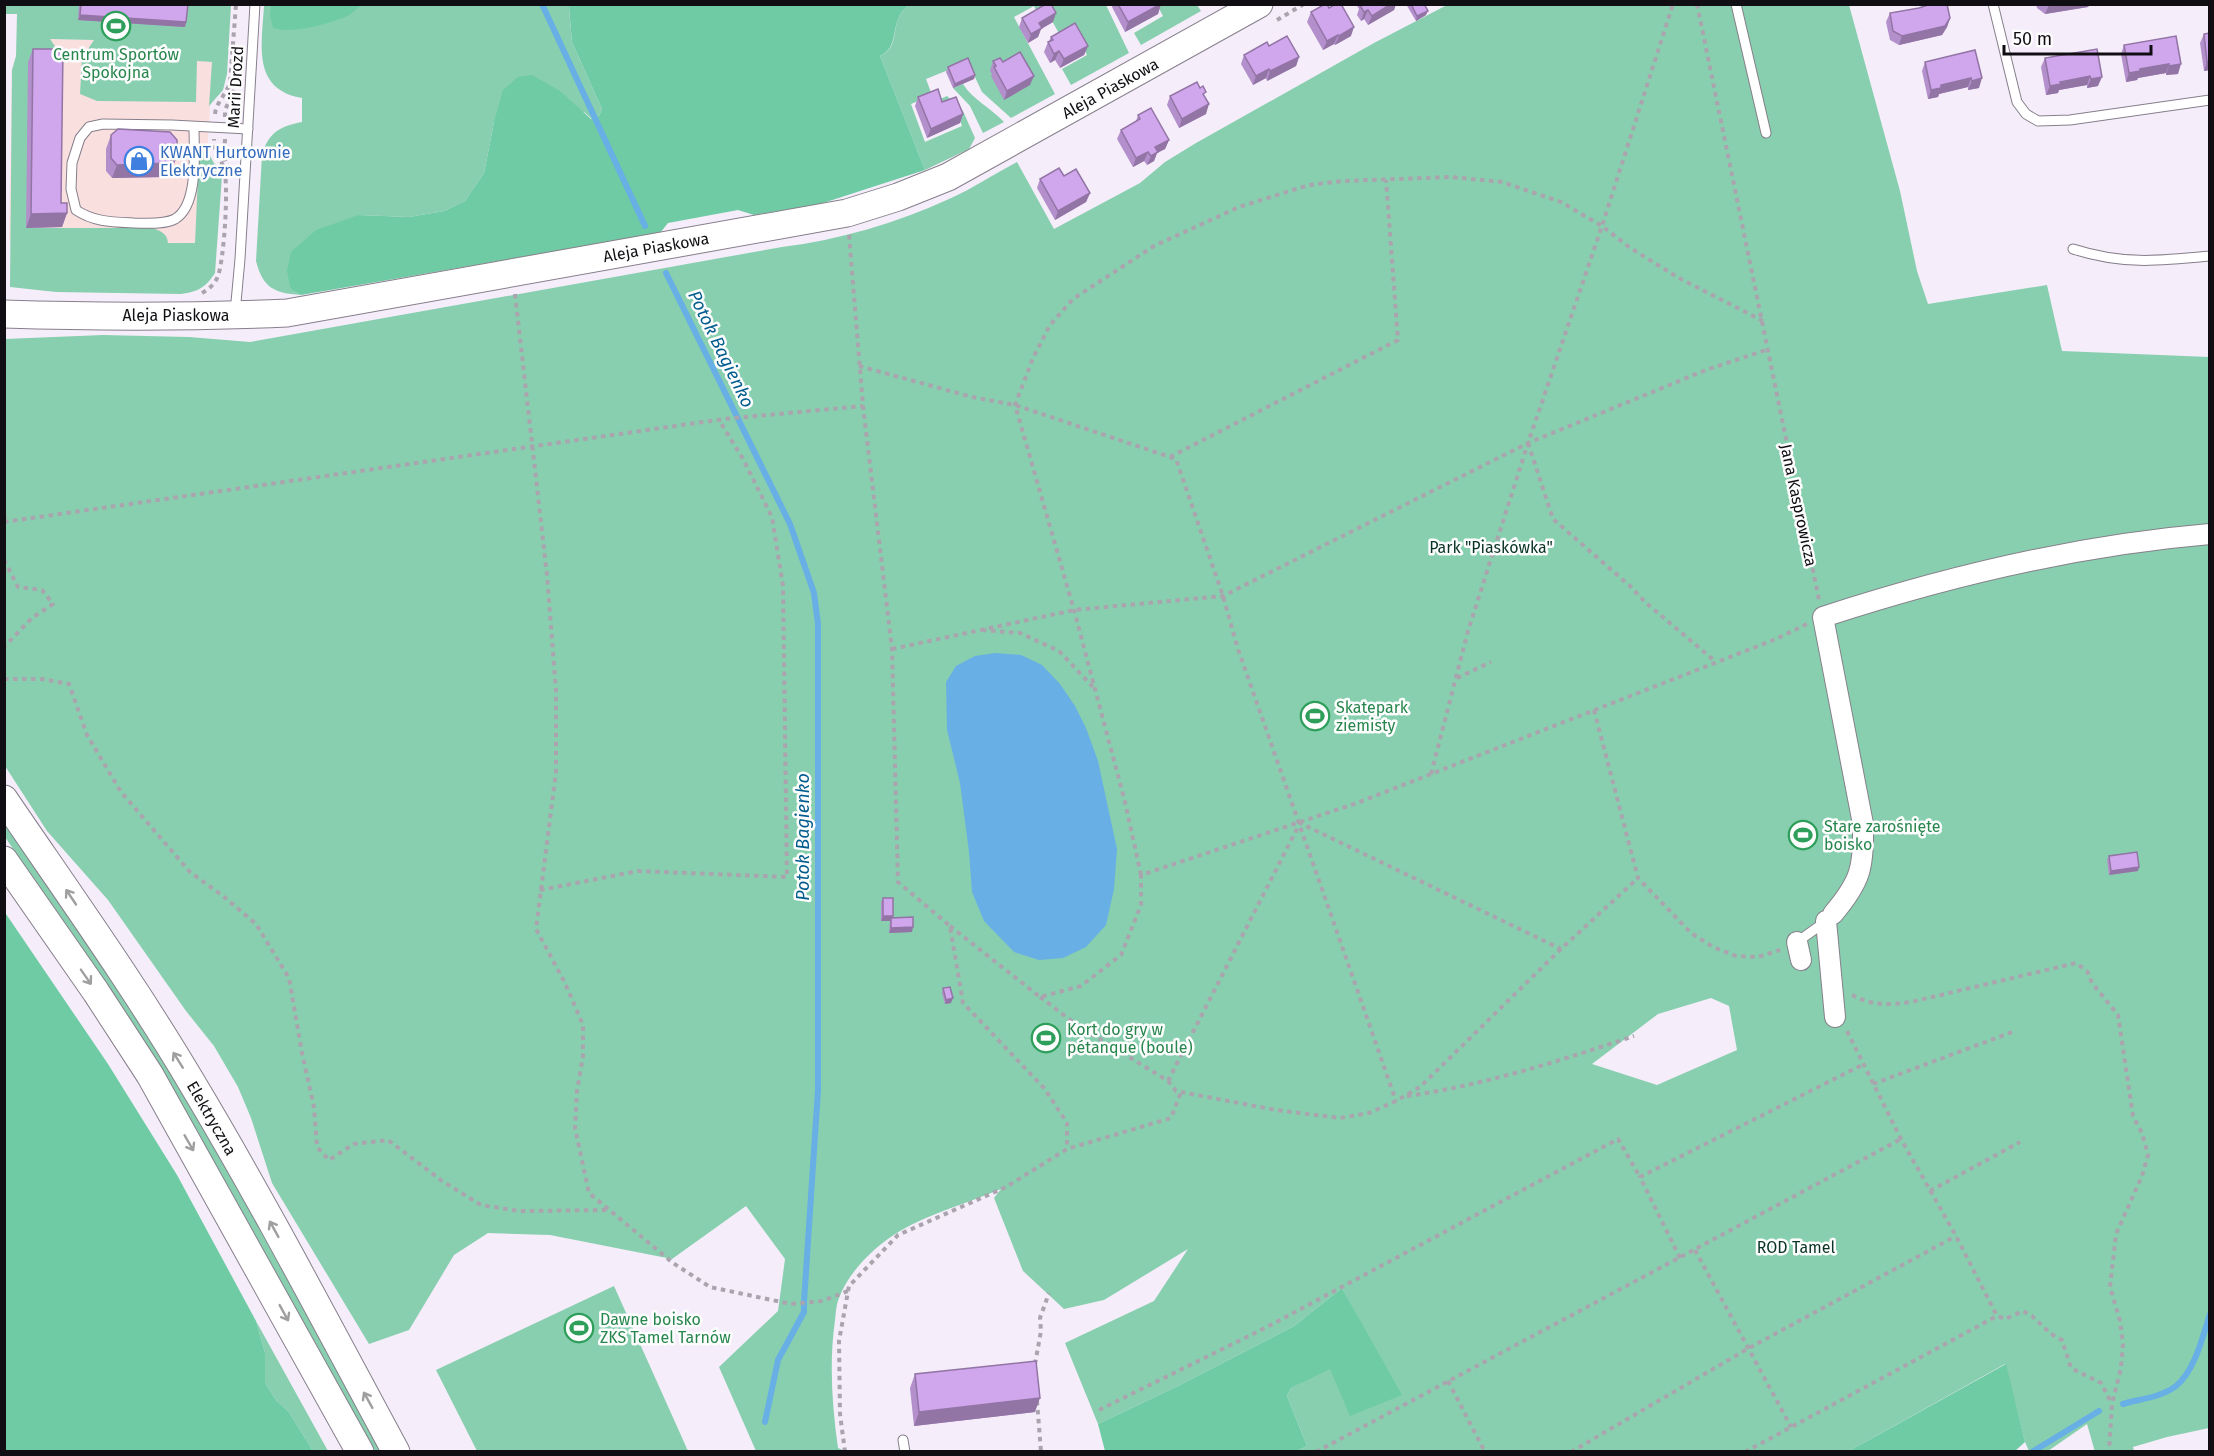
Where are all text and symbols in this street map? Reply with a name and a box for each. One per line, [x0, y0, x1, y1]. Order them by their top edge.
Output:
sports icon: Centrum Sportów Spokojna [100, 10, 132, 42]
scale bar [2004, 18, 2151, 56]
text: 50 m [2013, 28, 2052, 50]
place label: Centrum Sportów Spokojna [53, 45, 180, 82]
street label: Marii Drozd [224, 45, 247, 129]
street label: Aleja Piaskowa [1059, 54, 1162, 123]
place label: KWANT Hurtownie Elektryczne [160, 143, 291, 180]
shop icon: KWANT Hurtownie Elektryczne [123, 145, 155, 177]
street label: Aleja Piaskowa [602, 229, 710, 266]
water label: Potok Bagienko [683, 287, 759, 411]
street label: Aleja Piaskowa [122, 306, 230, 325]
street label: Jana Kasprowicza [1776, 442, 1821, 568]
park label: Park "Piaskówka" [1429, 538, 1553, 557]
place label: Skatepark ziemisty [1336, 698, 1409, 735]
sports icon: Skatepark ziemisty [1299, 700, 1331, 732]
water label: Potok Bagienko [792, 773, 814, 901]
place label: Stare zarośnięte boisko [1824, 817, 1941, 854]
sports icon: Stare zarośnięte boisko [1787, 819, 1819, 851]
one-way arrow [65, 889, 77, 906]
one-way arrow [80, 968, 92, 985]
place label: Kort do gry w pétanque (boule) [1067, 1020, 1193, 1057]
sports icon: Kort do gry w pétanque (boule) [1030, 1022, 1062, 1054]
one-way arrow [171, 1052, 183, 1069]
street label: Elektryczna [183, 1078, 240, 1159]
one-way arrow [184, 1133, 195, 1151]
one-way arrow [268, 1221, 280, 1238]
park label: ROD Tamel [1757, 1238, 1836, 1257]
one-way arrow [278, 1304, 290, 1321]
place label: Dawne boisko ZKS Tamel Tarnów [600, 1310, 731, 1347]
sports icon: Dawne boisko ZKS Tamel Tarnów [563, 1312, 595, 1344]
one-way arrow [362, 1392, 374, 1409]

